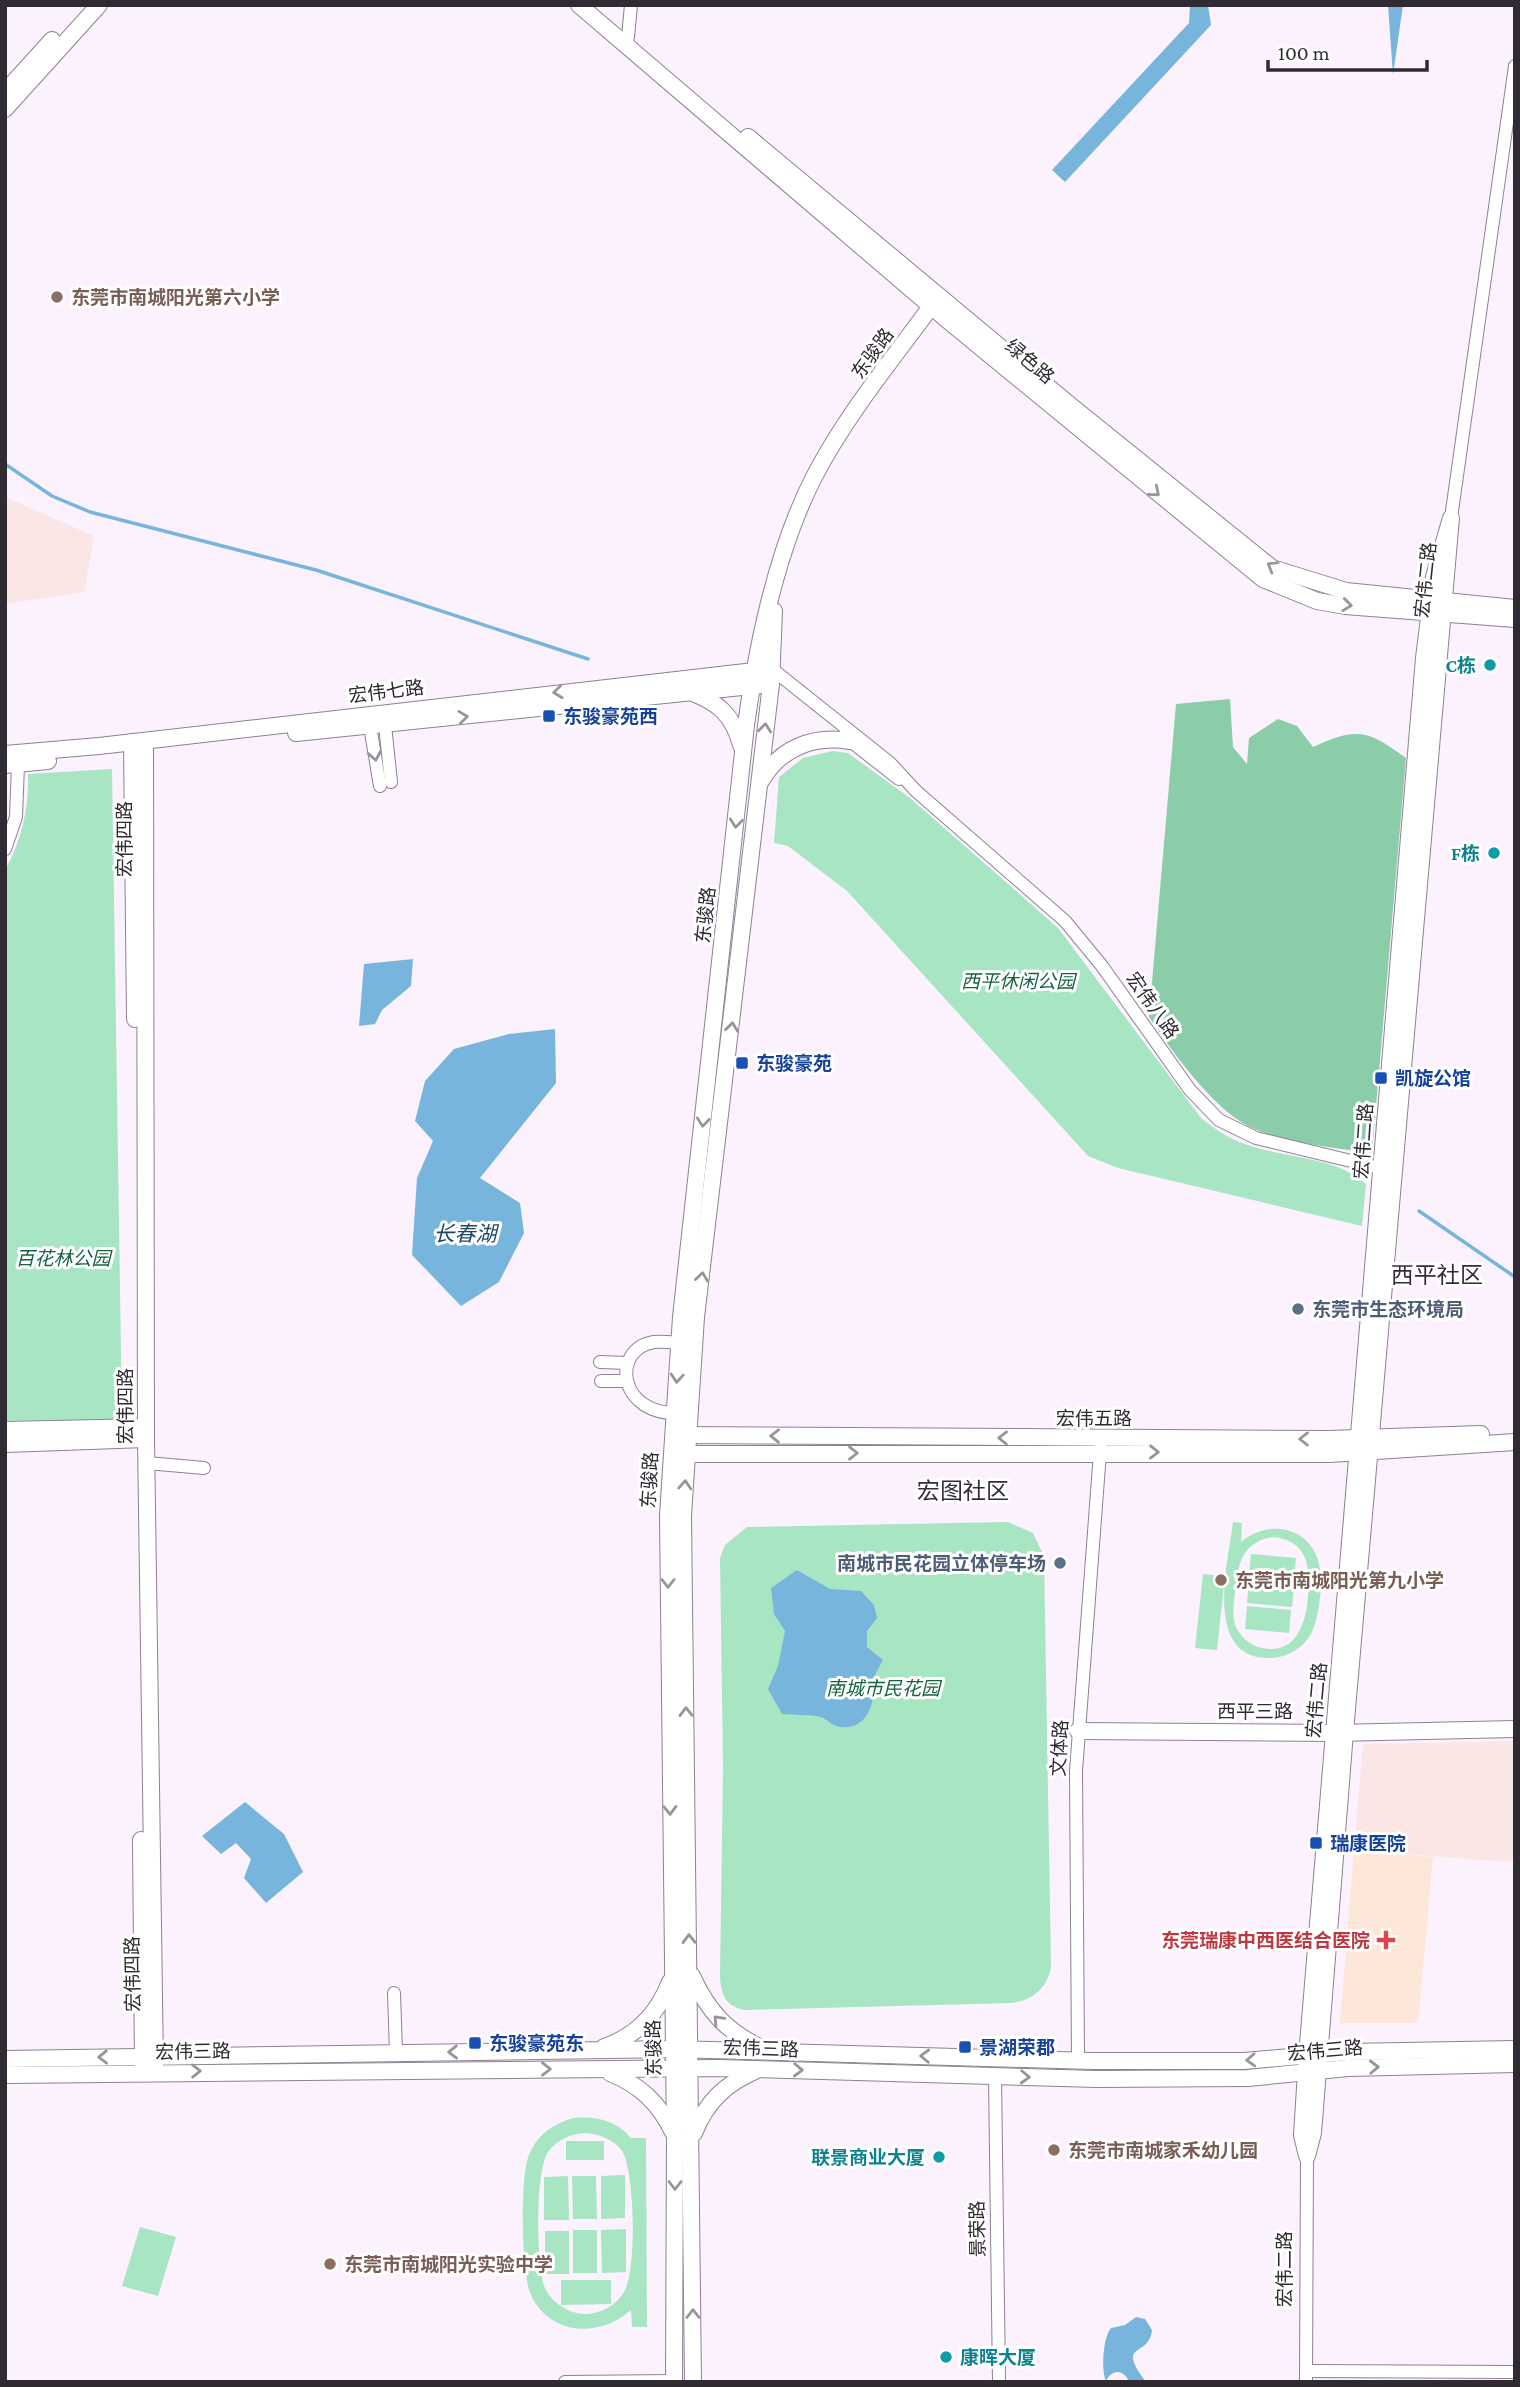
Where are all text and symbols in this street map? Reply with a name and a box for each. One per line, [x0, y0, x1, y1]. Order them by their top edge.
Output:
scale bar [1268, 28, 1427, 72]
text: 100 m [1278, 41, 1330, 65]
place label: 东莞市南城阳光第六小学 [71, 287, 280, 308]
marker: 东莞市南城阳光第六小学 [49, 289, 65, 305]
street label: 东骏路 [847, 324, 898, 383]
street label: 绿色路 [1001, 335, 1058, 388]
one-way arrow [1146, 484, 1159, 496]
street label: 宏伟二路 [1411, 541, 1440, 619]
one-way arrow [1267, 561, 1280, 574]
one-way arrow [1341, 598, 1353, 613]
place label: C栋 [1445, 655, 1476, 676]
marker: C栋 [1482, 657, 1498, 673]
street label: 宏伟七路 [347, 676, 425, 707]
one-way arrow [552, 685, 564, 700]
place label: 东骏豪苑西 [563, 706, 658, 727]
marker: 东骏豪苑西 [541, 708, 557, 724]
one-way arrow [457, 709, 469, 724]
one-way arrow [758, 722, 773, 733]
one-way arrow [367, 750, 382, 762]
street label: 宏伟四路 [114, 801, 135, 877]
one-way arrow [728, 817, 743, 829]
place label: F栋 [1451, 843, 1480, 864]
marker: F栋 [1486, 845, 1502, 861]
street label: 东骏路 [692, 886, 719, 945]
street label: 宏伟八路 [1122, 968, 1183, 1042]
park label: 西平休闲公园 [961, 971, 1078, 992]
one-way arrow [724, 1021, 739, 1033]
place label: 东骏豪苑 [756, 1053, 832, 1074]
marker: 东骏豪苑 [734, 1055, 750, 1071]
place label: 凯旋公馆 [1395, 1068, 1471, 1089]
marker: 凯旋公馆 [1373, 1070, 1389, 1086]
street label: 宏伟二路 [1350, 1102, 1377, 1180]
one-way arrow [696, 1116, 711, 1128]
water label: 长春湖 [434, 1222, 499, 1246]
park label: 百花林公园 [15, 1248, 113, 1269]
district label: 西平社区 [1391, 1262, 1483, 1288]
one-way arrow [694, 1271, 709, 1283]
place label: 东莞市生态环境局 [1312, 1299, 1464, 1320]
marker: 东莞市生态环境局 [1290, 1301, 1306, 1317]
street label: 宏伟四路 [115, 1368, 136, 1444]
one-way arrow [669, 1373, 684, 1384]
street label: 宏伟五路 [1056, 1408, 1132, 1429]
one-way arrow [769, 1428, 780, 1444]
one-way arrow [997, 1430, 1007, 1446]
one-way arrow [1298, 1431, 1308, 1447]
one-way arrow [1150, 1444, 1160, 1460]
one-way arrow [849, 1445, 859, 1461]
street label: 东骏路 [638, 1451, 661, 1509]
district label: 宏图社区 [917, 1478, 1009, 1504]
one-way arrow [677, 1479, 692, 1490]
place label: 南城市民花园立体停车场 [837, 1553, 1046, 1574]
marker: 南城市民花园立体停车场 [1052, 1555, 1068, 1571]
place label: 东莞市南城阳光第九小学 [1235, 1570, 1444, 1591]
marker: 东莞市南城阳光第九小学 [1213, 1572, 1229, 1588]
one-way arrow [660, 1578, 676, 1589]
street label: 宏伟二路 [1303, 1661, 1330, 1739]
park label: 南城市民花园 [826, 1678, 943, 1699]
street label: 西平三路 [1217, 1701, 1293, 1722]
one-way arrow [678, 1706, 694, 1716]
street label: 文体路 [1048, 1719, 1071, 1777]
one-way arrow [662, 1806, 678, 1816]
place label: 瑞康医院 [1330, 1833, 1406, 1854]
marker: 瑞康医院 [1308, 1835, 1324, 1851]
place label: 东莞瑞康中西医结合医院 [1161, 1930, 1370, 1951]
marker: 东莞瑞康中西医结合医院 [1376, 1930, 1396, 1950]
one-way arrow [681, 1933, 697, 1944]
street label: 宏伟四路 [121, 1936, 144, 2012]
one-way arrow [714, 2015, 726, 2028]
street label: 东骏路 [643, 2019, 664, 2077]
place label: 东骏豪苑东 [489, 2033, 584, 2054]
marker: 东骏豪苑东 [467, 2035, 483, 2051]
street label: 宏伟三路 [723, 2037, 799, 2060]
place label: 景湖荣郡 [979, 2037, 1055, 2058]
street label: 宏伟三路 [1286, 2037, 1364, 2064]
marker: 景湖荣郡 [957, 2039, 973, 2055]
street label: 宏伟三路 [155, 2040, 231, 2063]
one-way arrow [447, 2044, 458, 2059]
one-way arrow [920, 2048, 931, 2063]
one-way arrow [97, 2049, 108, 2065]
one-way arrow [1245, 2053, 1256, 2068]
one-way arrow [1369, 2060, 1380, 2075]
one-way arrow [541, 2061, 552, 2077]
one-way arrow [191, 2063, 202, 2079]
one-way arrow [793, 2063, 804, 2078]
one-way arrow [1021, 2069, 1031, 2085]
place label: 东莞市南城家禾幼儿园 [1068, 2140, 1258, 2161]
marker: 东莞市南城家禾幼儿园 [1046, 2142, 1062, 2158]
place label: 联景商业大厦 [811, 2147, 925, 2168]
marker: 联景商业大厦 [931, 2149, 947, 2165]
one-way arrow [667, 2180, 683, 2191]
street label: 景荣路 [967, 2200, 988, 2258]
street label: 宏伟二路 [1274, 2231, 1295, 2307]
place label: 东莞市南城阳光实验中学 [344, 2254, 553, 2275]
marker: 东莞市南城阳光实验中学 [322, 2256, 338, 2272]
one-way arrow [685, 2308, 701, 2318]
place label: 康晖大厦 [960, 2347, 1036, 2368]
marker: 康晖大厦 [938, 2349, 954, 2365]

